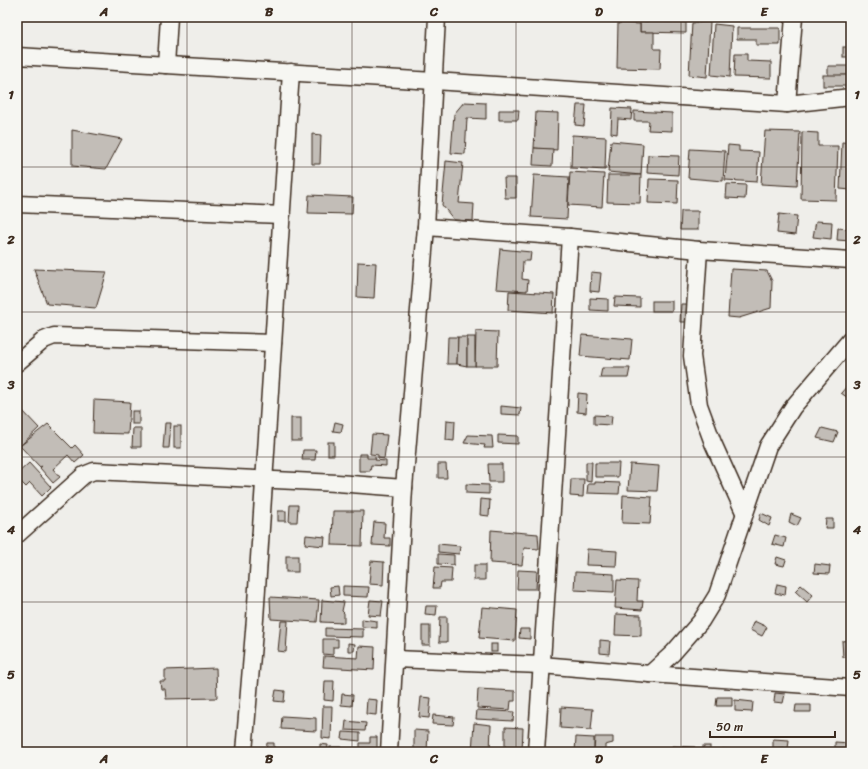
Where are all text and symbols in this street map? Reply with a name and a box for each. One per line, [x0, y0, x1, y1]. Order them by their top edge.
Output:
text: A [99, 0, 108, 23]
text: B [265, 0, 274, 23]
text: C [429, 0, 439, 23]
text: D [595, 0, 603, 23]
text: E [760, 0, 769, 23]
text: 1 [8, 83, 14, 106]
text: 1 [854, 83, 860, 106]
text: 2 [6, 228, 15, 251]
text: 2 [852, 228, 861, 251]
text: 3 [6, 373, 15, 396]
text: 3 [852, 373, 861, 396]
text: 4 [6, 518, 16, 541]
text: 4 [852, 518, 862, 541]
text: 5 [7, 663, 15, 686]
text: 5 [853, 663, 861, 686]
scale bar [710, 713, 835, 739]
text: 50 m [716, 716, 743, 738]
text: A [99, 747, 108, 769]
text: B [265, 747, 274, 769]
text: C [429, 747, 439, 769]
text: D [595, 747, 603, 769]
text: E [760, 747, 769, 769]

